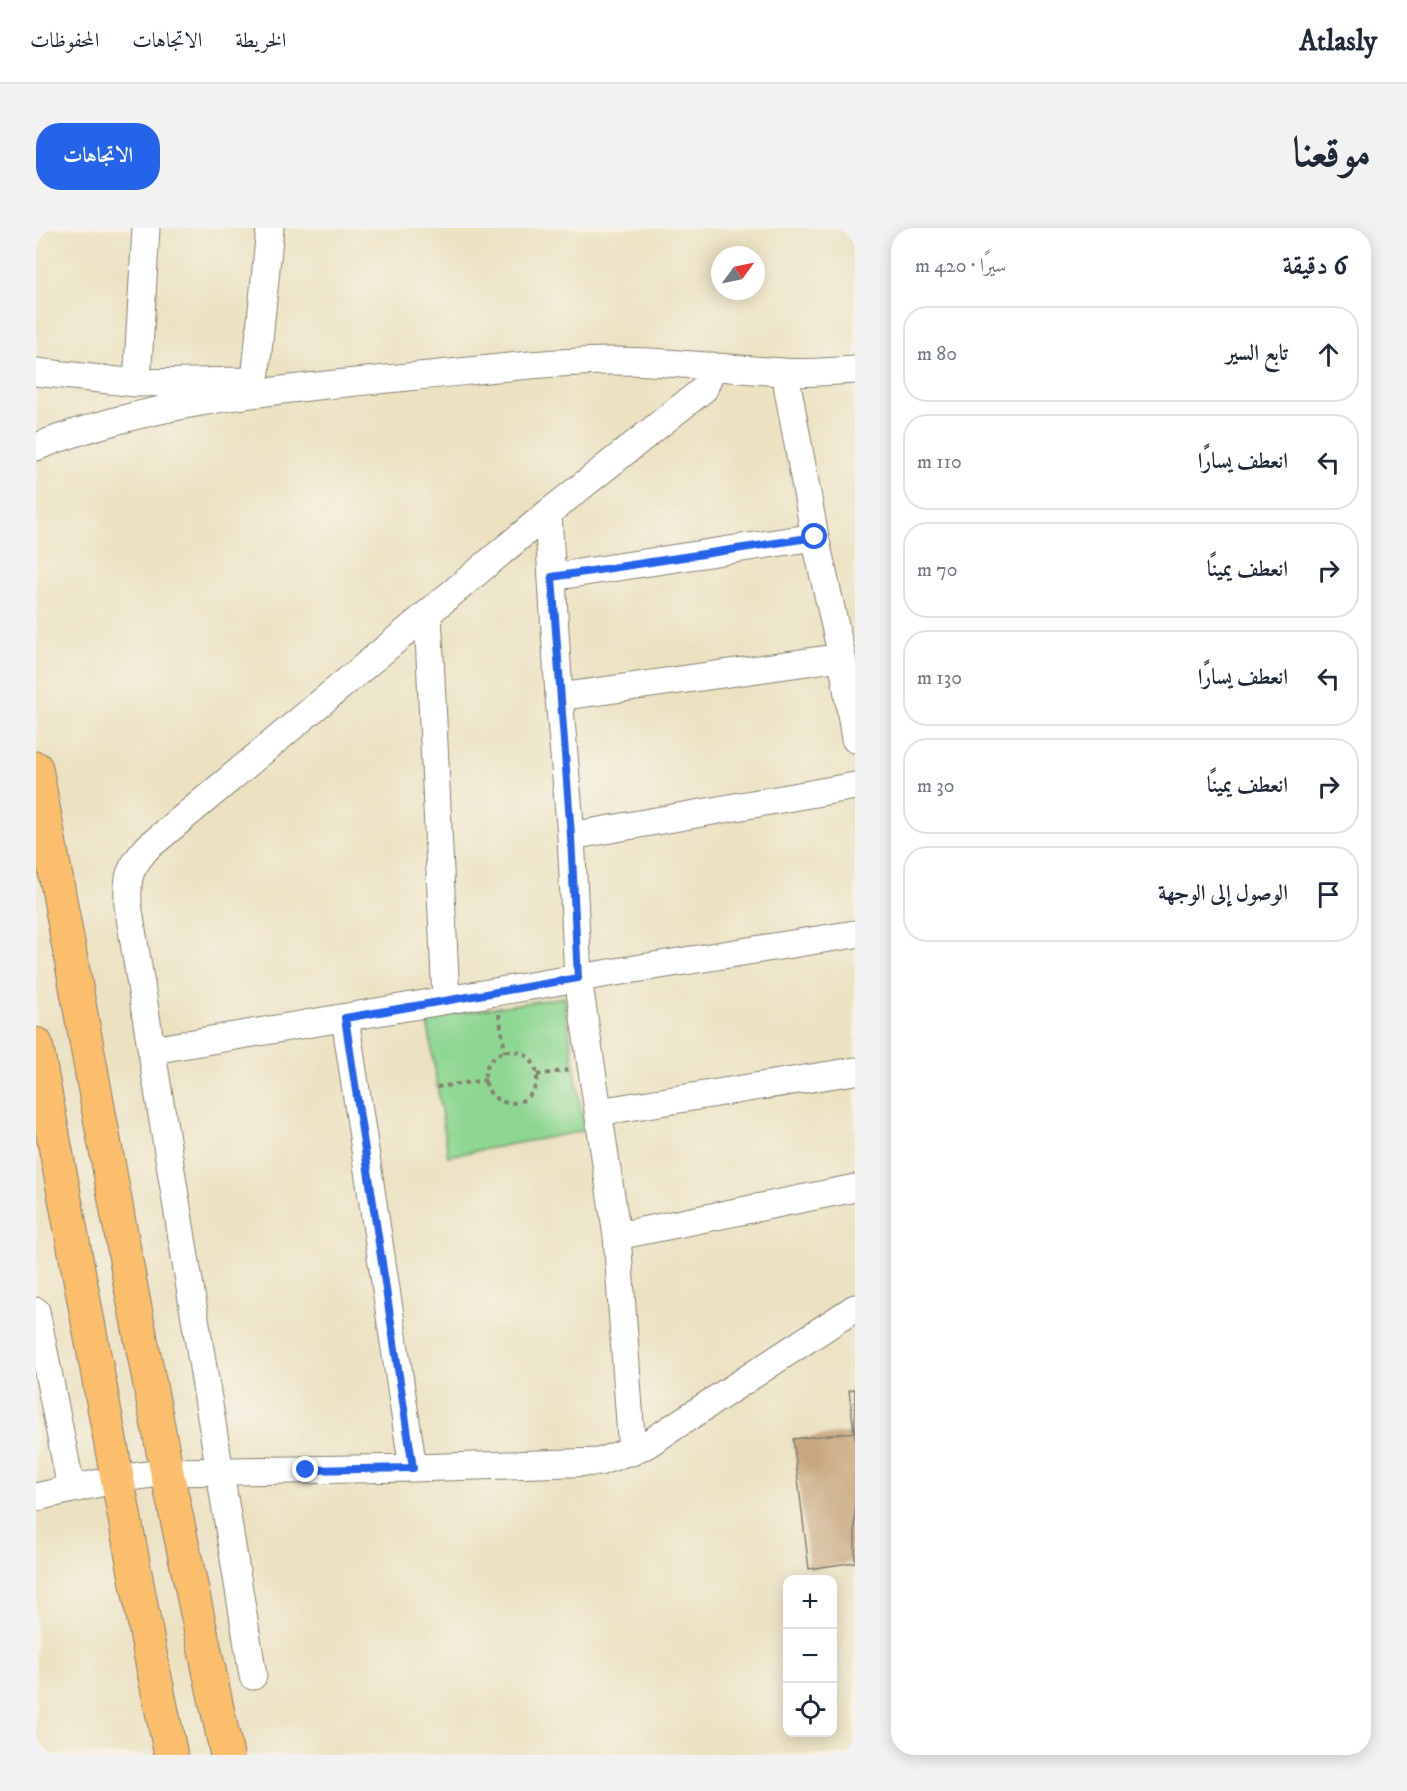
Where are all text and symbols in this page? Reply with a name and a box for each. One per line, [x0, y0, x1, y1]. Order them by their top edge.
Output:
text: Atlasly [1299, 24, 1377, 59]
text: المحفوظات [30, 28, 99, 54]
text: الاتجاهات [132, 28, 202, 54]
text: الخريطة [235, 28, 286, 54]
button: الاتجاهات [36, 123, 160, 190]
text: موقعنا [1293, 128, 1371, 180]
north arrow [711, 246, 765, 300]
text: 6 دقيقة [1282, 250, 1347, 283]
text: سيرًا · 420 m [915, 254, 1007, 279]
icon: ahead [1312, 338, 1345, 371]
text: تابع السير [1226, 340, 1288, 367]
text: 80 m [917, 342, 957, 367]
icon: left [1312, 446, 1345, 479]
text: انعطف يسارًا [1198, 448, 1288, 475]
text: 110 m [917, 450, 962, 475]
route start [801, 523, 827, 549]
icon: right [1312, 554, 1345, 587]
text: انعطف يمينًا [1207, 556, 1288, 583]
text: 70 m [917, 558, 958, 583]
icon: left [1312, 662, 1345, 695]
text: انعطف يسارًا [1198, 664, 1288, 691]
text: 130 m [917, 666, 962, 691]
icon: right [1312, 770, 1345, 803]
text: انعطف يمينًا [1207, 772, 1288, 799]
text: 30 m [917, 774, 955, 799]
icon: arrive [1312, 878, 1345, 911]
text: الوصول إلى الوجهة [1158, 880, 1288, 907]
route end [292, 1456, 318, 1482]
map controls [783, 1575, 837, 1737]
button: + [783, 1575, 837, 1629]
button: − [783, 1629, 837, 1683]
button: locate [783, 1683, 837, 1737]

